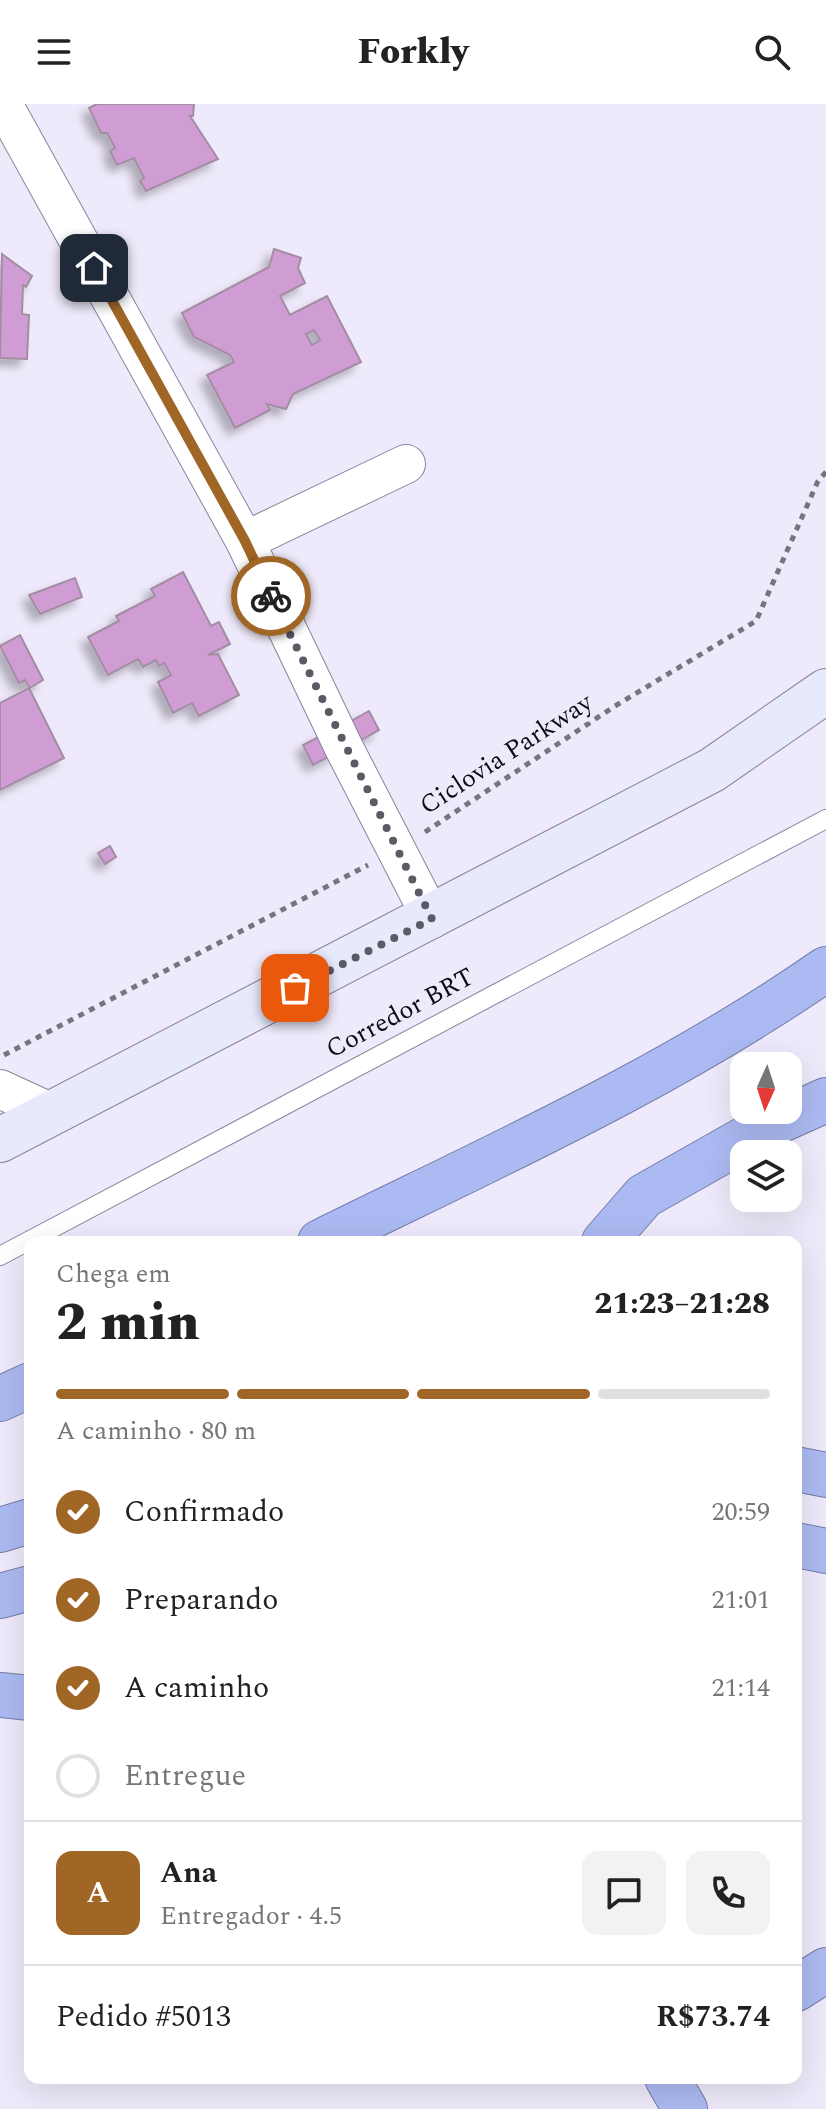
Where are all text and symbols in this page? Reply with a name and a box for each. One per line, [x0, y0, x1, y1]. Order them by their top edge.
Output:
text: Forkly [358, 25, 468, 80]
icon: menu [32, 30, 76, 74]
icon: search [750, 30, 794, 74]
pin [60, 234, 128, 302]
icon: home [72, 246, 116, 290]
courier [231, 556, 311, 636]
icon: bike [249, 574, 293, 618]
street label: Ciclovia Parkway [412, 682, 602, 825]
pin [261, 954, 329, 1022]
street label: Corredor BRT [319, 957, 481, 1069]
icon: bag [273, 966, 317, 1010]
north arrow [730, 1052, 802, 1124]
map controls [730, 1052, 802, 1212]
button: layers [730, 1140, 802, 1212]
text: Chega em [56, 1254, 171, 1294]
text: 21:23–21:28 [594, 1281, 770, 1327]
text: 2 min [56, 1284, 200, 1363]
text: A caminho · 80 m [56, 1411, 256, 1451]
text: Confirmado [124, 1489, 284, 1535]
icon: check [56, 1490, 100, 1534]
text: 20:59 [711, 1492, 770, 1532]
text: Preparando [124, 1577, 278, 1623]
icon: check [56, 1578, 100, 1622]
text: 21:01 [711, 1580, 770, 1620]
text: A caminho [124, 1665, 269, 1711]
icon: check [56, 1666, 100, 1710]
text: 21:14 [711, 1668, 770, 1708]
text: Entregue [124, 1753, 246, 1799]
text: Ana [160, 1850, 217, 1896]
button: chat [582, 1851, 666, 1935]
button: phone [686, 1851, 770, 1935]
text: A [86, 1870, 110, 1916]
text: Entregador · 4.5 [160, 1896, 342, 1936]
text: Pedido #5013 [56, 1994, 231, 2040]
text: R$73.74 [656, 1994, 770, 2040]

